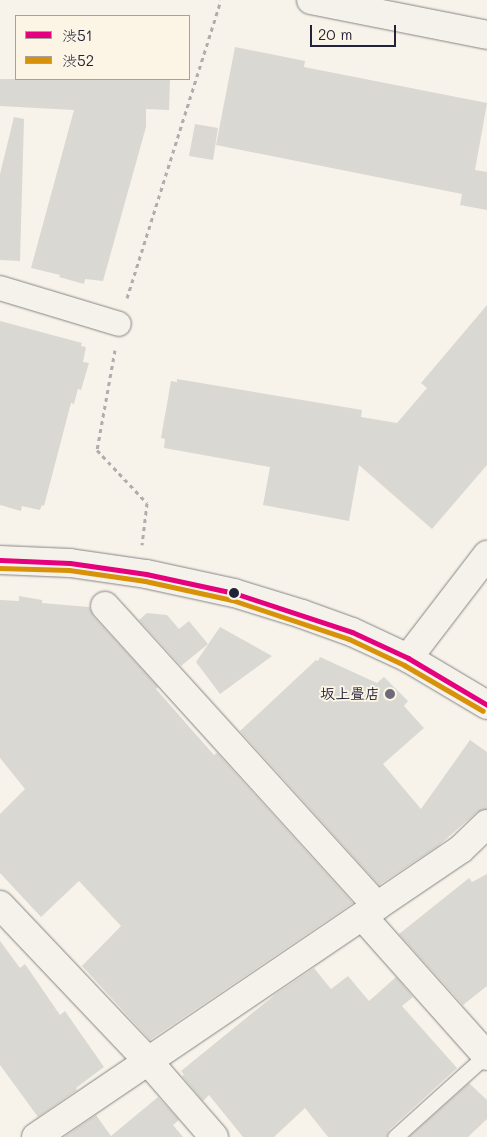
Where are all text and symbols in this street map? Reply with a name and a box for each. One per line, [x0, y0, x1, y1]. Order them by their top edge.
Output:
legend [15, 15, 190, 80]
scale bar [312, 15, 398, 47]
text: 20 m [318, 24, 352, 44]
text: 渋51 [62, 25, 92, 45]
text: 渋52 [62, 50, 94, 70]
unlabelled marker [229, 588, 239, 598]
place label: 坂上畳店 [320, 685, 380, 703]
marker: 坂上畳店 [384, 688, 396, 700]

